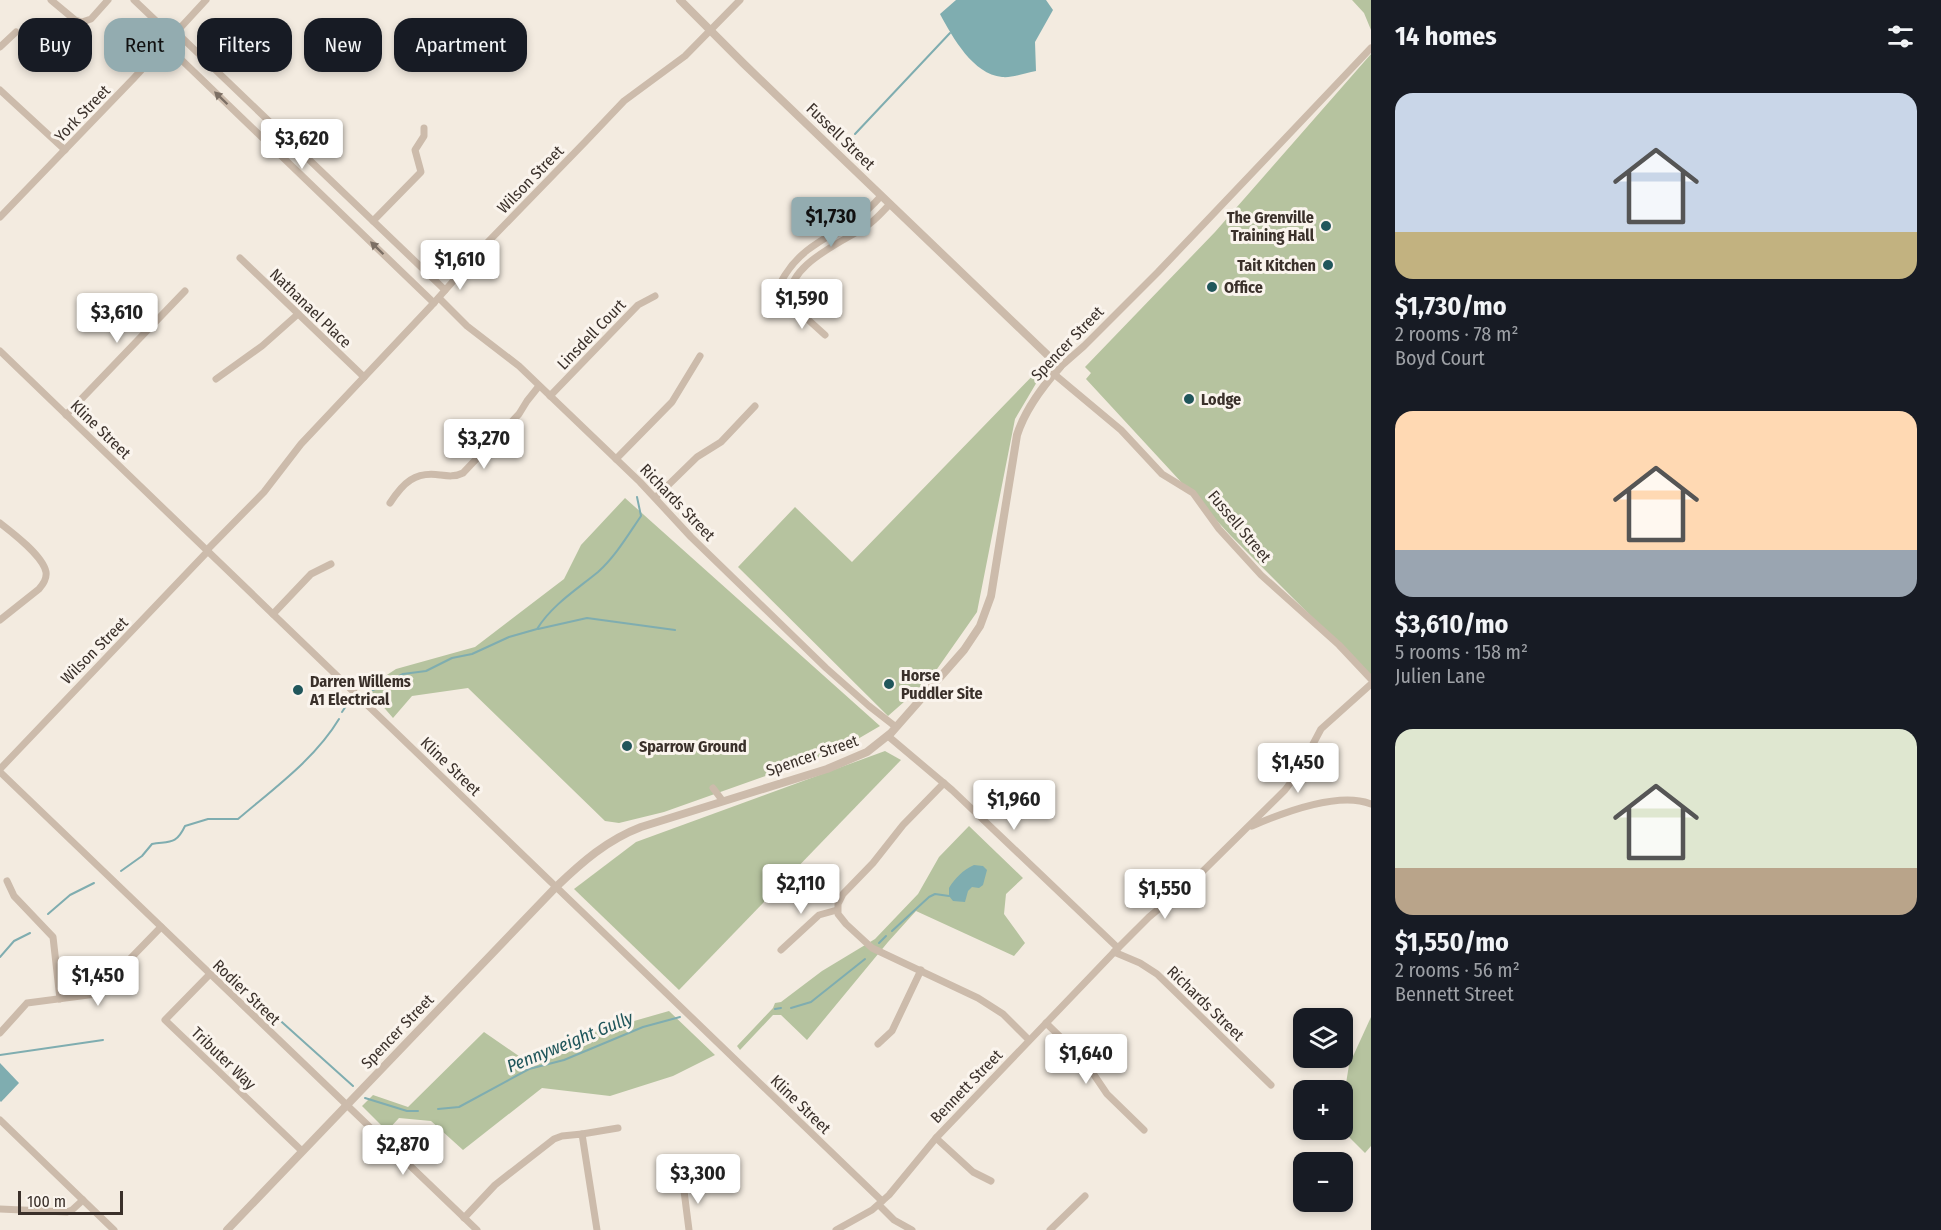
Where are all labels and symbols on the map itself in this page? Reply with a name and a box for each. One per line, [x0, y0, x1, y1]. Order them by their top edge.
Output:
street label: York Street [51, 80, 115, 146]
one-way arrow [214, 91, 229, 105]
street label: Fussell Street [802, 99, 879, 174]
pin: $3,620 [253, 119, 351, 170]
street label: Wilson Street [493, 141, 568, 217]
pin: $1,730 [782, 197, 880, 248]
place label: The Grenville Training Hall [1227, 208, 1315, 245]
marker: The Grenville Training Hall [1319, 219, 1333, 233]
pin: $1,610 [411, 240, 509, 291]
one-way arrow [370, 241, 384, 255]
place label: Tait Kitchen [1237, 256, 1316, 275]
marker: Tait Kitchen [1321, 258, 1335, 272]
street label: Nathanael Place [266, 265, 355, 352]
place label: Office [1224, 278, 1263, 297]
pin: $1,590 [753, 279, 851, 330]
marker: Office [1205, 280, 1219, 294]
pin: $3,610 [68, 293, 166, 344]
street label: Linsdell Court [553, 295, 630, 373]
street label: Spencer Street [1027, 302, 1108, 384]
place label: Lodge [1201, 390, 1241, 409]
marker: Lodge [1182, 392, 1196, 406]
street label: Kline Street [67, 396, 135, 463]
pin: $3,270 [435, 419, 533, 470]
street label: Richards Street [636, 460, 720, 545]
street label: Fussell Street [1204, 487, 1276, 567]
street label: Wilson Street [57, 612, 132, 688]
place label: Horse Puddler Site [901, 666, 983, 703]
place label: Darren Willems A1 Electrical [309, 672, 411, 709]
marker: Horse Puddler Site [882, 677, 896, 691]
marker: Darren Willems A1 Electrical [291, 683, 305, 697]
street label: Spencer Street [764, 731, 861, 780]
street label: Kline Street [417, 733, 485, 800]
place label: Sparrow Ground [639, 737, 747, 756]
marker: Sparrow Ground [620, 739, 634, 753]
pin: $1,450 [1249, 743, 1347, 794]
pin: $1,960 [965, 780, 1063, 831]
pin: $2,110 [752, 864, 850, 915]
pin: $1,550 [1116, 869, 1214, 920]
pin: $1,450 [49, 956, 147, 1007]
street label: Rodier Street [209, 956, 285, 1030]
street label: Richards Street [1163, 962, 1249, 1045]
street label: Spencer Street [357, 990, 438, 1072]
water label: Pennyweight Gully [504, 1006, 637, 1077]
street label: Tributer Way [188, 1023, 260, 1094]
pin: $1,640 [1037, 1034, 1135, 1085]
street label: Bennett Street [927, 1045, 1007, 1127]
street label: Kline Street [767, 1071, 835, 1138]
pin: $2,870 [354, 1125, 452, 1176]
pin: $3,300 [649, 1154, 747, 1205]
scale bar [18, 1188, 123, 1216]

